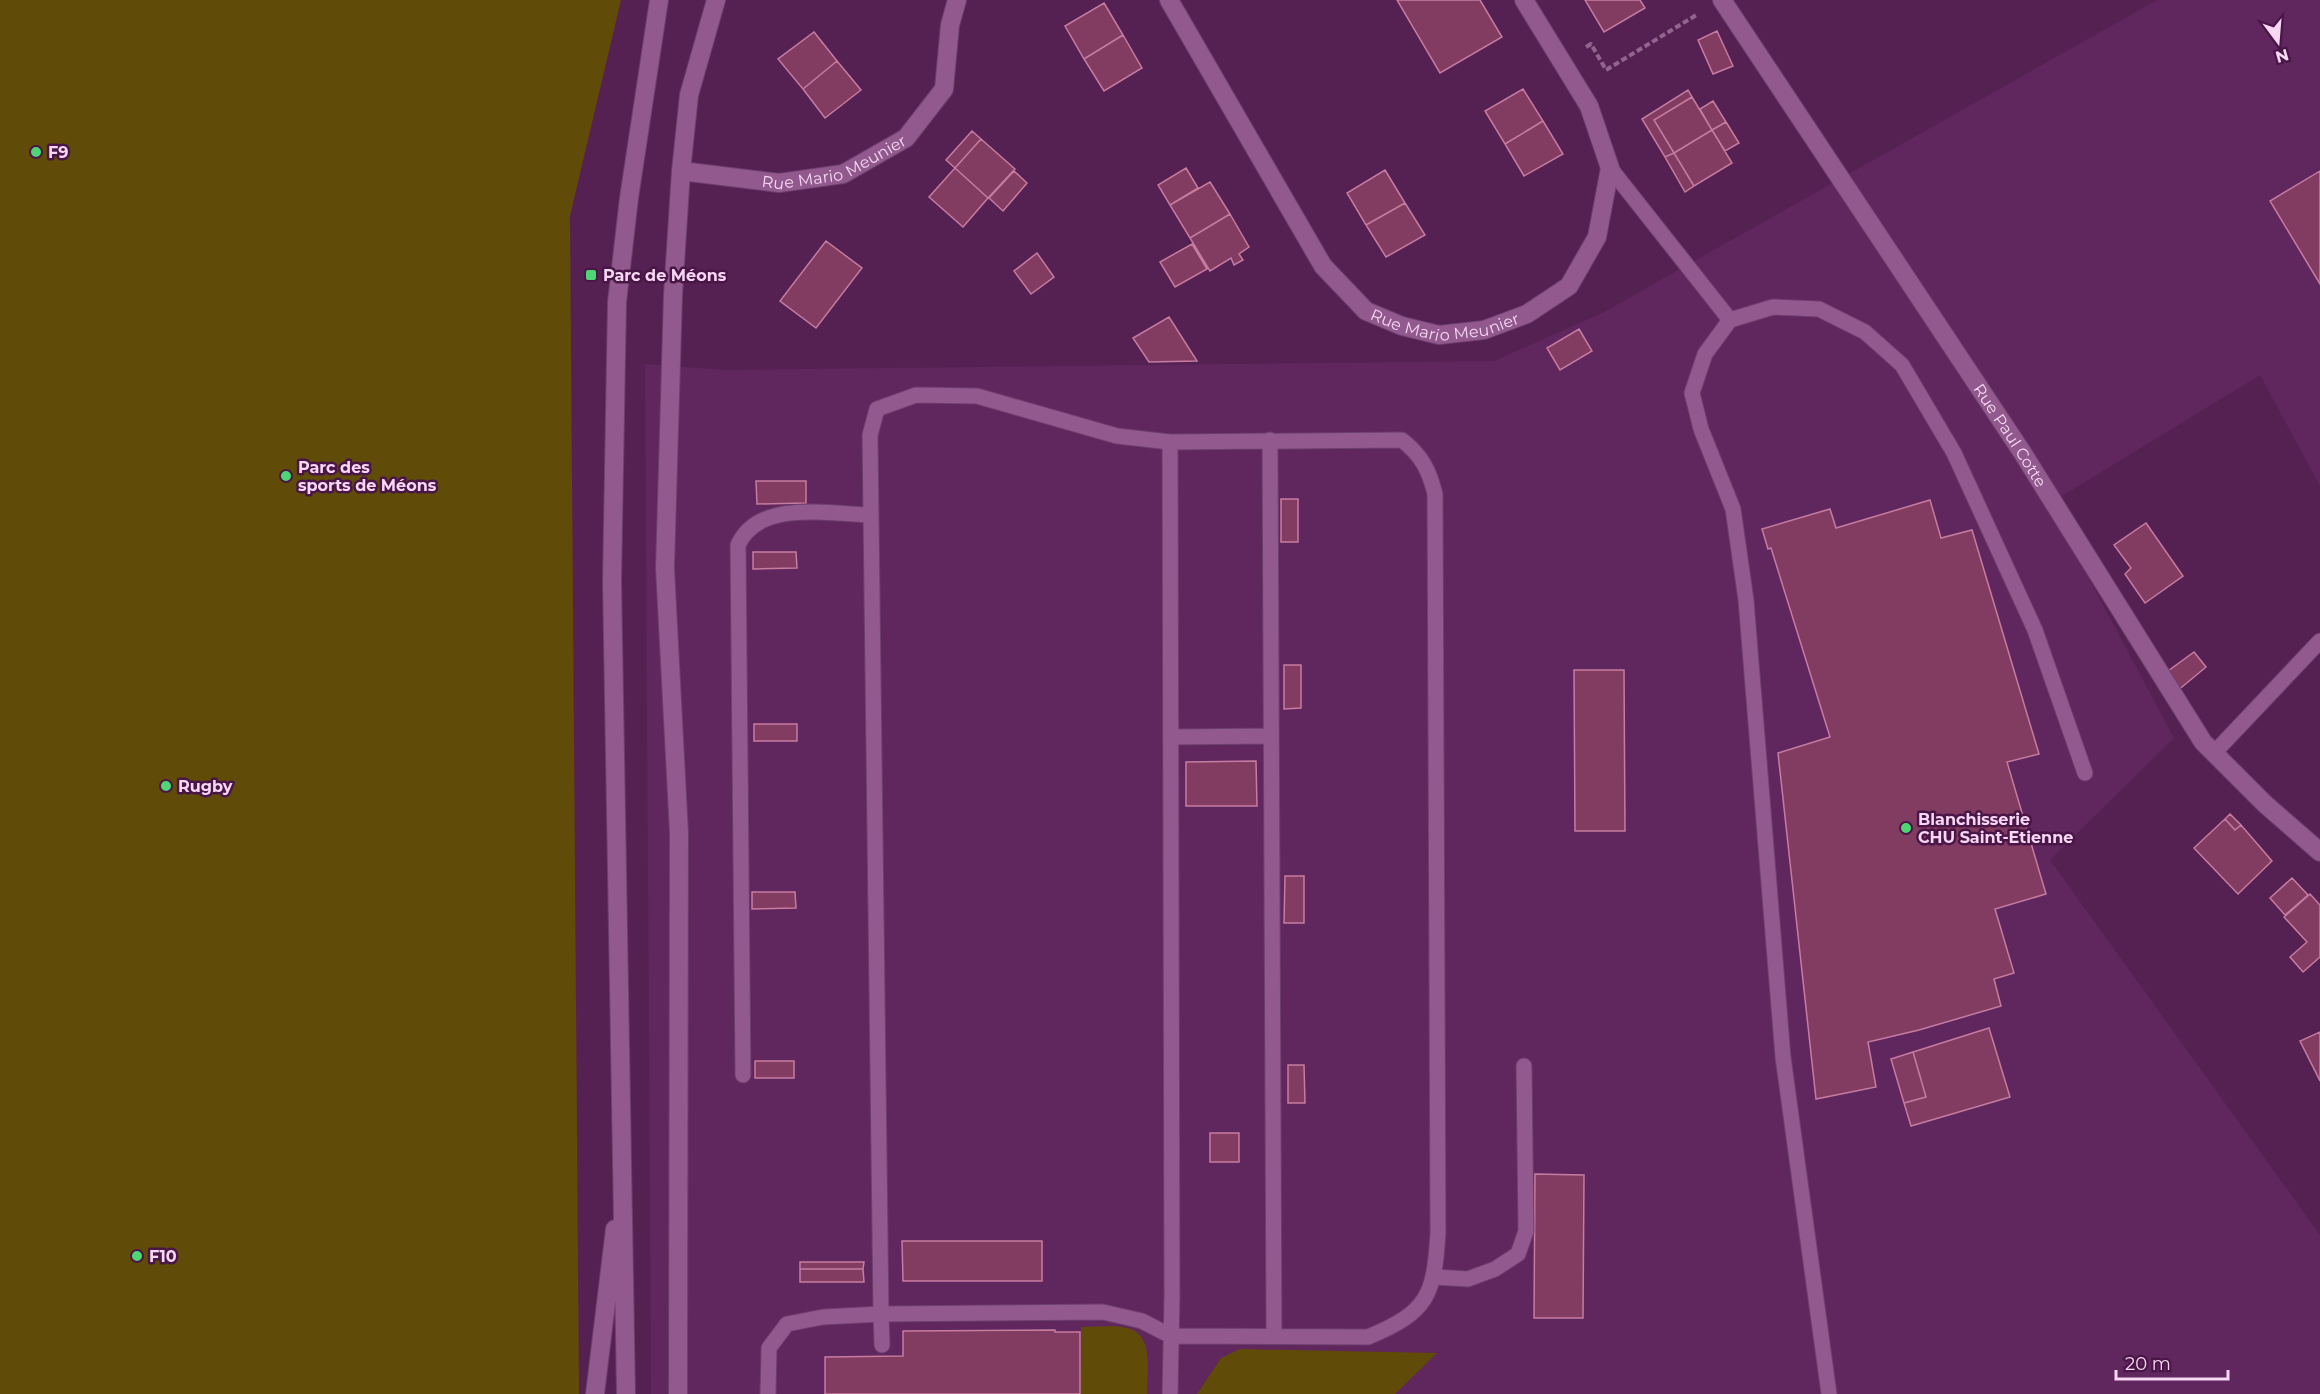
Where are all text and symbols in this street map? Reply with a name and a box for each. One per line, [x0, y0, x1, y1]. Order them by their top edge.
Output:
north arrow [2248, 12, 2308, 72]
text: N [2273, 45, 2291, 67]
street label: Rue Mario Meunier [761, 131, 910, 194]
place label: F9 [48, 143, 69, 162]
marker: F9 [29, 145, 43, 159]
place label: Parc de Méons [603, 266, 727, 285]
marker: Parc de Méons [584, 268, 598, 282]
street label: Rue Mario Meunier [1369, 301, 1521, 323]
text: Rue Mario Meunier [1368, 305, 1522, 345]
street label: Rue Paul Cotte [1969, 380, 2050, 491]
place label: Parc des sports de Méons [298, 458, 437, 495]
marker: Parc des sports de Méons [279, 469, 293, 483]
place label: Rugby [178, 777, 233, 796]
marker: Rugby [159, 779, 173, 793]
place label: Blanchisserie CHU Saint-Etienne [1918, 810, 2073, 847]
marker: Blanchisserie CHU Saint-Etienne [1899, 821, 1913, 835]
place label: F10 [149, 1247, 177, 1266]
marker: F10 [130, 1249, 144, 1263]
scale bar [2116, 1343, 2228, 1381]
text: 20 m [2125, 1353, 2171, 1375]

